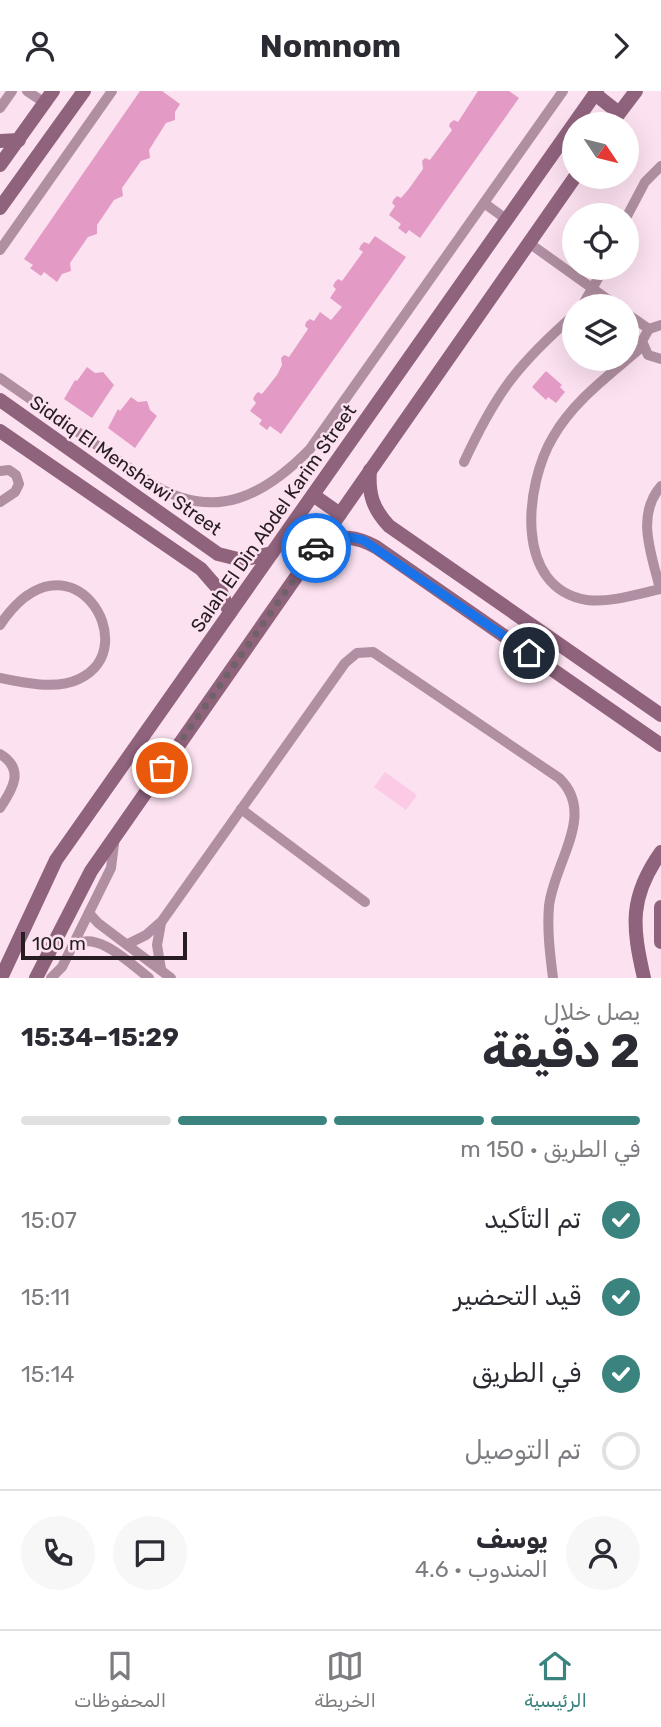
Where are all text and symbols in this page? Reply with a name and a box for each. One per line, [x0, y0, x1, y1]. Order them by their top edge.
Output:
icon: person [21, 27, 59, 65]
text: Nomnom [260, 27, 401, 65]
icon: forward [602, 27, 640, 65]
north arrow [562, 112, 639, 189]
map controls [562, 112, 639, 371]
button: locate [562, 203, 639, 280]
button: layers [562, 294, 639, 371]
street label: Siddiq El Menshawi Street [25, 390, 226, 541]
street label: Salah El Din Abdel Karim Street [186, 399, 361, 637]
courier [281, 513, 351, 583]
icon: car [297, 529, 335, 567]
pin [499, 623, 559, 683]
icon: home [510, 634, 548, 672]
pin [132, 738, 192, 798]
icon: bag [143, 749, 181, 787]
scale bar [21, 929, 187, 961]
text: 100 m [32, 932, 86, 955]
text: يصل خلال [544, 998, 640, 1026]
text: 15:29–15:34 [21, 1022, 179, 1053]
text: 2 دقيقة [482, 1024, 640, 1079]
text: في الطريق · 150 m [460, 1135, 640, 1163]
icon: check [602, 1201, 640, 1239]
text: تم التأكيد [484, 1204, 581, 1235]
text: 15:07 [21, 1206, 77, 1234]
icon: check [602, 1278, 640, 1316]
text: قيد التحضير [454, 1281, 581, 1312]
text: 15:11 [21, 1283, 70, 1311]
icon: check [602, 1355, 640, 1393]
text: في الطريق [472, 1358, 581, 1389]
text: 15:14 [21, 1360, 75, 1388]
text: تم التوصيل [464, 1435, 581, 1466]
button: phone [21, 1516, 95, 1590]
button: chat [113, 1516, 187, 1590]
button: person [566, 1516, 640, 1590]
text: يوسف [476, 1524, 548, 1555]
text: المندوب · 4.6 [415, 1555, 548, 1583]
tab: المحفوظات [74, 1647, 166, 1712]
tab: الخريطة [314, 1647, 376, 1712]
tab: الرئيسية [524, 1647, 587, 1712]

